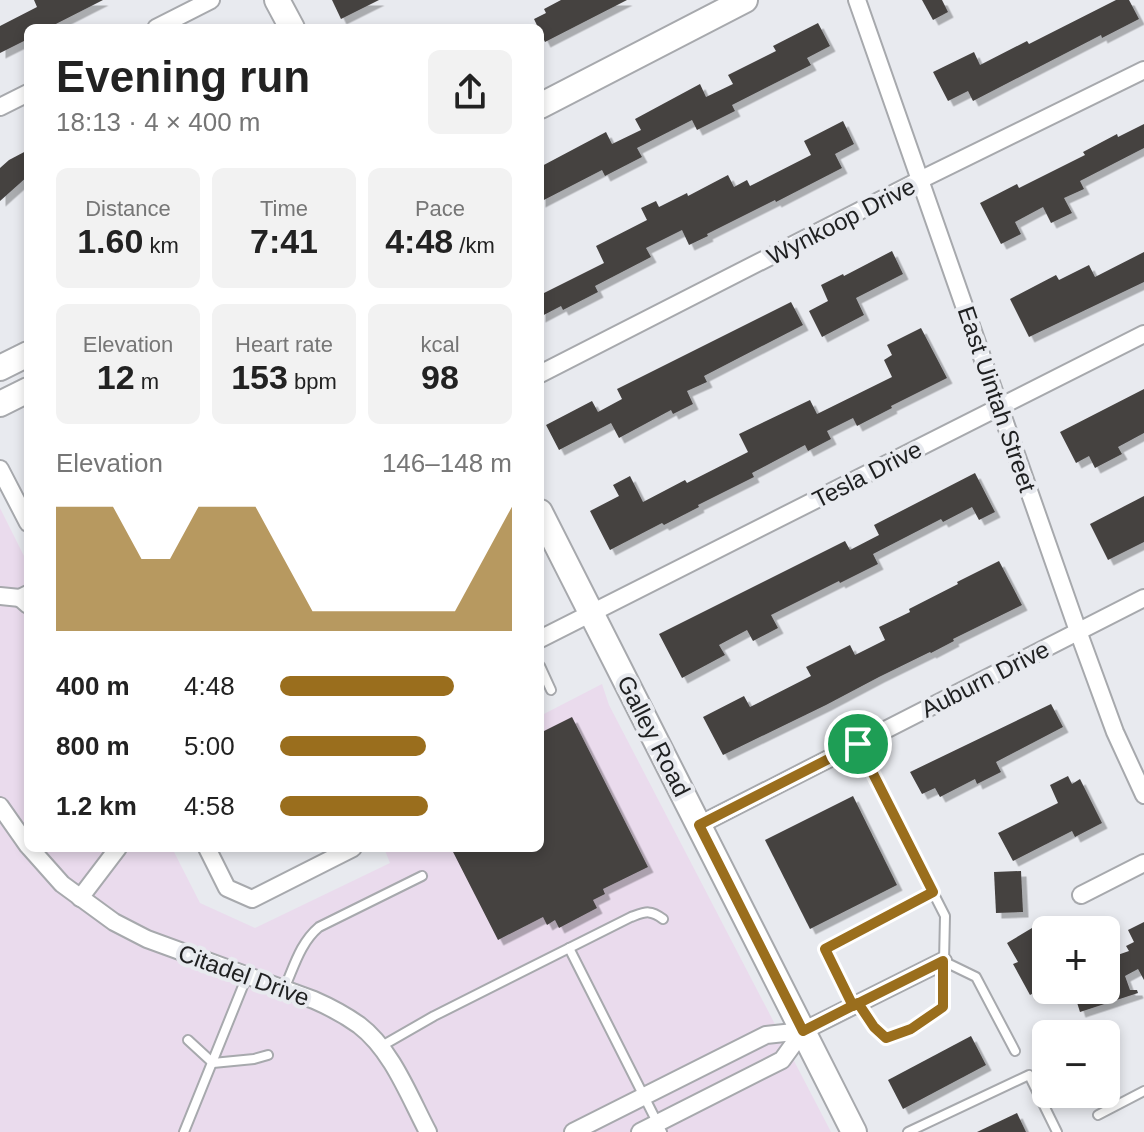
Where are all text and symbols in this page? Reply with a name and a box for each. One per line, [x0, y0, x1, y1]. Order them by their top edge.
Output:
button: share [428, 50, 512, 134]
text: Evening run [56, 52, 310, 101]
text: 18:13 · 4 × 400 m [56, 107, 261, 137]
street label: Wynkoop Drive [762, 172, 920, 270]
text: Distance [85, 196, 171, 221]
text: Time [260, 196, 308, 221]
text: Pace [415, 196, 465, 221]
text: 1.60 [77, 222, 143, 260]
text: 7:41 [250, 222, 318, 260]
text: 4:48 [385, 222, 453, 260]
text: km [143, 233, 179, 258]
text: /km [453, 233, 495, 258]
street label: East Uintah Street [953, 303, 1042, 496]
text: Elevation [83, 332, 173, 357]
text: Heart rate [235, 332, 333, 357]
text: kcal [420, 332, 460, 357]
text: 12 [97, 358, 135, 396]
text: 153 [231, 358, 288, 396]
text: 98 [421, 358, 459, 396]
text: m [135, 369, 159, 394]
text: bpm [288, 369, 337, 394]
street label: Tesla Drive [808, 435, 926, 513]
text: Elevation [56, 448, 163, 478]
text: 146–148 m [382, 448, 512, 478]
street label: Auburn Drive [916, 635, 1054, 723]
text: 400 m [56, 671, 130, 701]
text: 4:48 [184, 671, 235, 701]
street label: Galley Road [612, 671, 696, 801]
pin [824, 710, 892, 778]
icon: arrive [836, 722, 880, 766]
text: 800 m [56, 731, 130, 761]
text: 5:00 [184, 731, 235, 761]
text: 1.2 km [56, 791, 137, 821]
text: 4:58 [184, 791, 235, 821]
map controls [1032, 916, 1120, 1108]
button: + [1032, 916, 1120, 1004]
street label: Citadel Drive [175, 939, 313, 1011]
button: − [1032, 1020, 1120, 1108]

